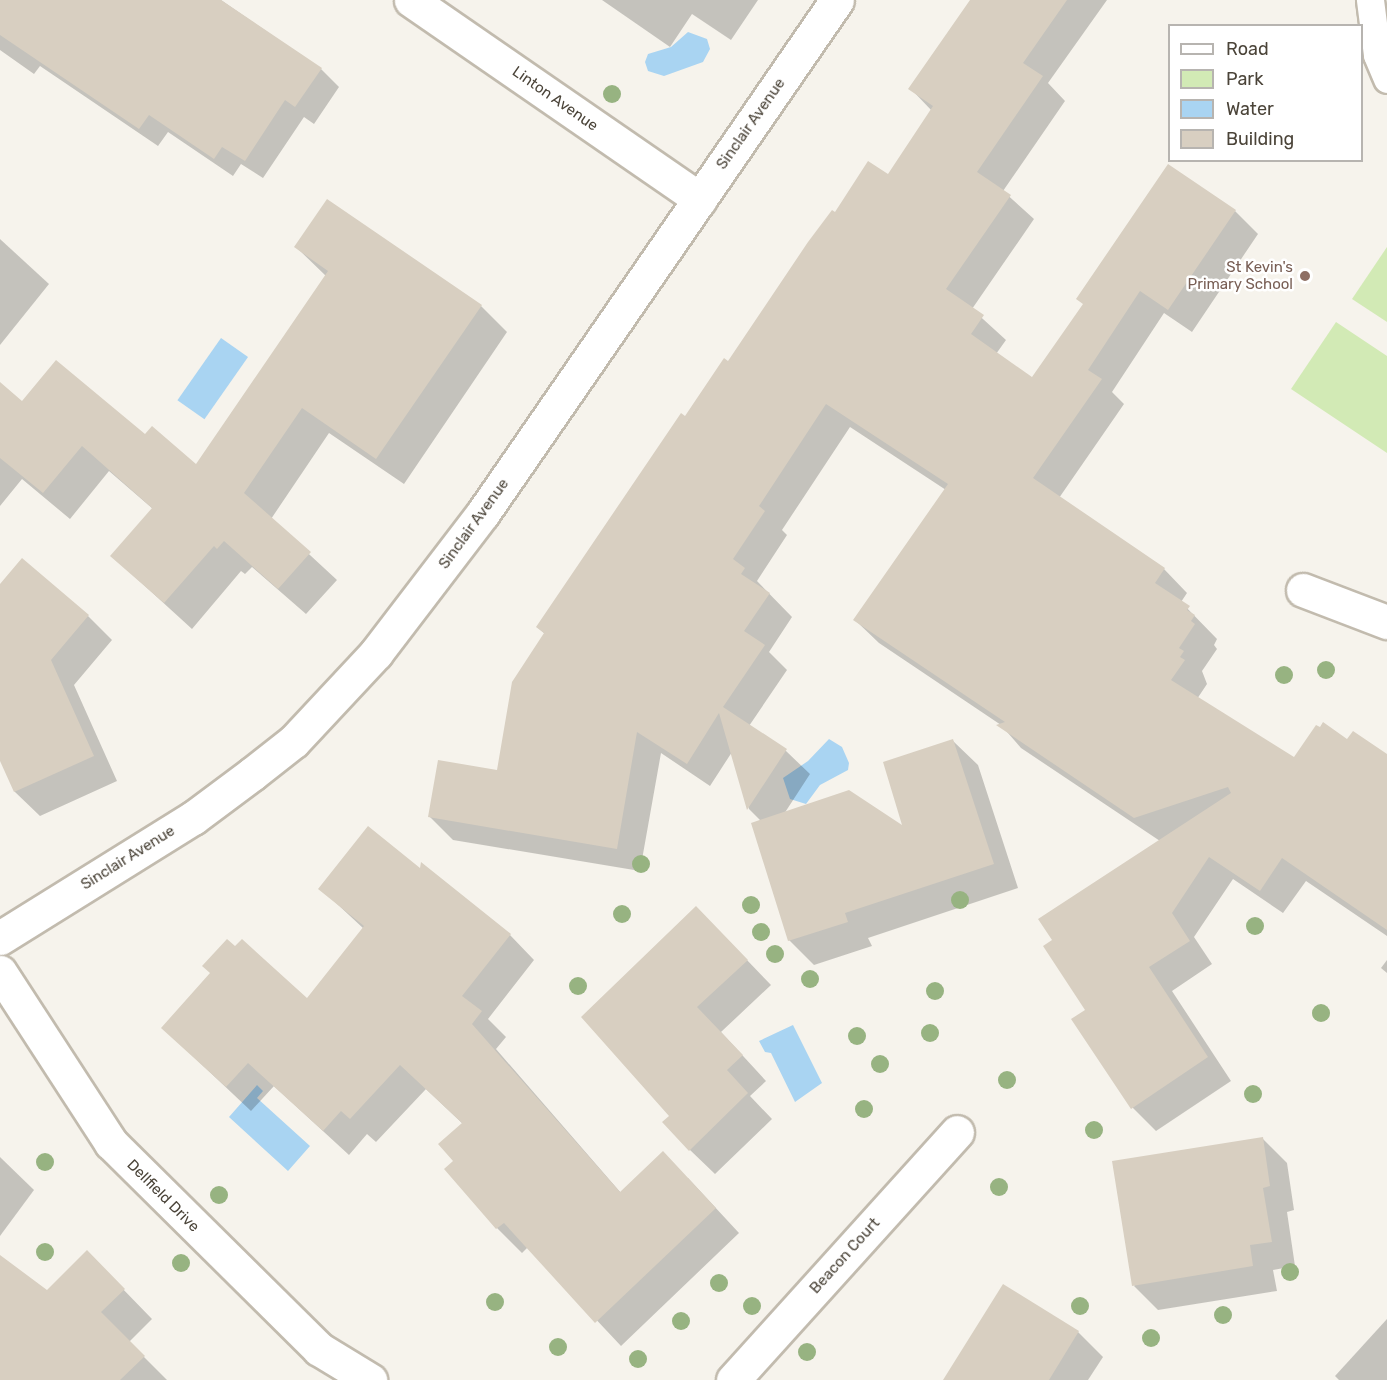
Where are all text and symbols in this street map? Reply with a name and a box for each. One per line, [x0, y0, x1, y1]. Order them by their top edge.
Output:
legend [1168, 24, 1363, 162]
text: Road [1226, 38, 1269, 60]
street label: Linton Avenue [509, 63, 601, 135]
text: Park [1226, 68, 1263, 90]
street label: Sinclair Avenue [713, 75, 789, 173]
text: Water [1226, 98, 1274, 120]
text: Building [1226, 128, 1294, 150]
place label: St Kevin's Primary School [1187, 258, 1293, 293]
marker: St Kevin's Primary School [1298, 269, 1312, 283]
street label: Sinclair Avenue [435, 475, 513, 573]
street label: Sinclair Avenue [78, 822, 178, 894]
street label: Dellfield Drive [123, 1156, 203, 1236]
street label: Beacon Court [806, 1214, 884, 1298]

